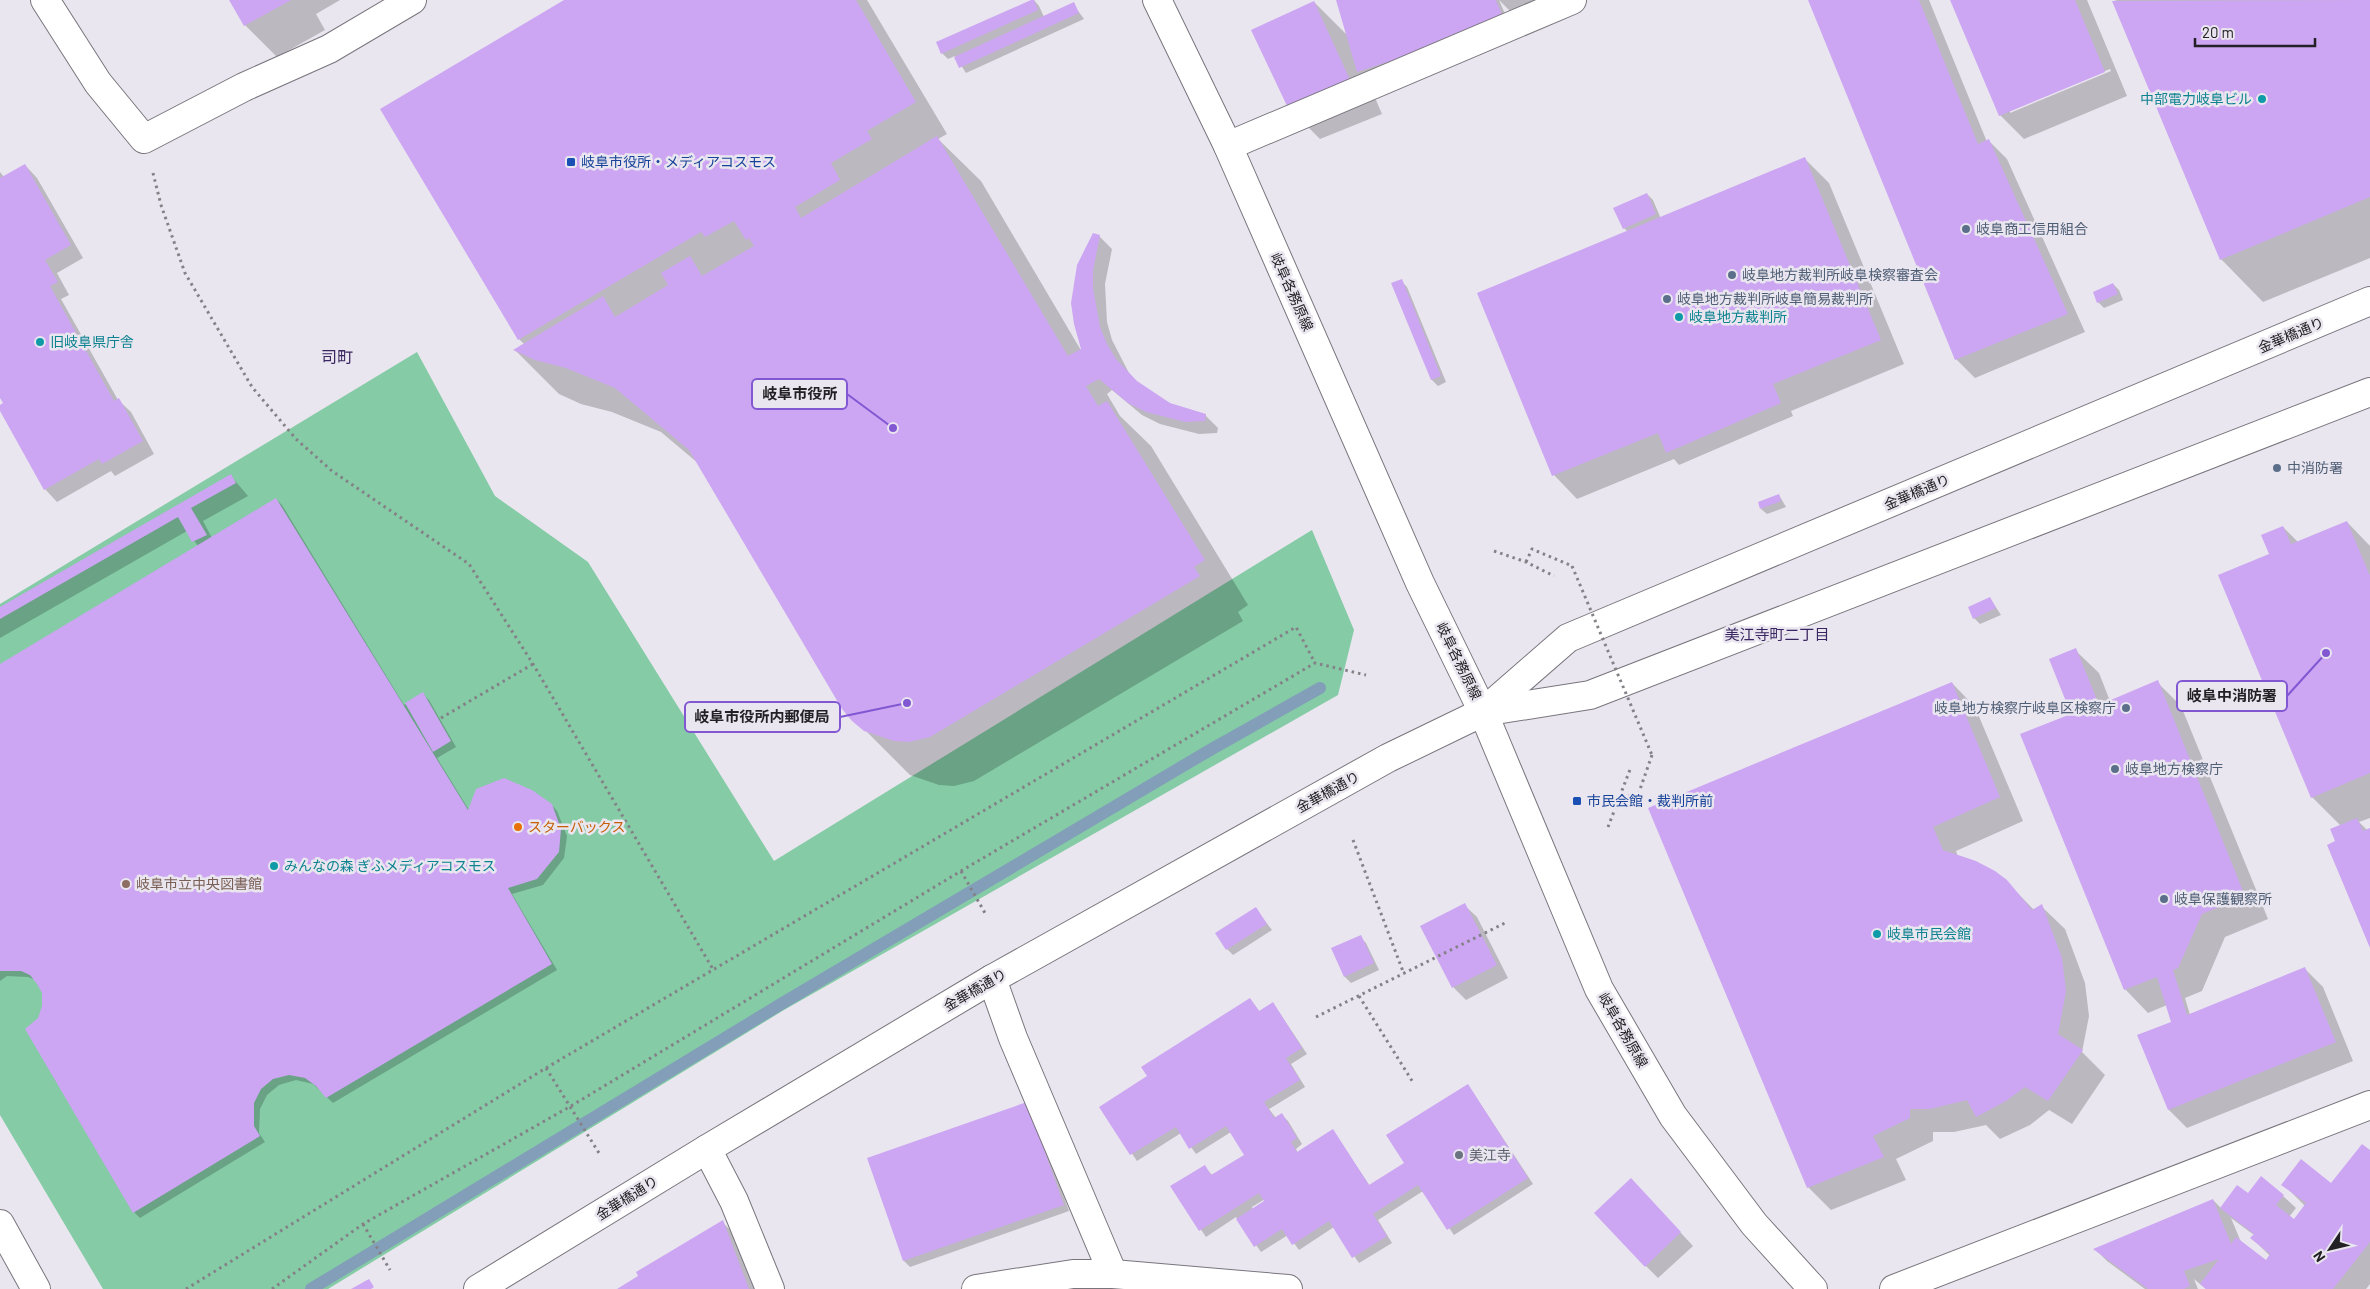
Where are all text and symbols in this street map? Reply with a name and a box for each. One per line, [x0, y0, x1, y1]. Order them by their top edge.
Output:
scale bar [2195, 15, 2315, 47]
text: 20 m [2202, 23, 2234, 41]
place label: 中部電力岐阜ビル [2140, 90, 2252, 107]
marker: 中部電力岐阜ビル [2256, 93, 2268, 105]
place label: 岐阜市役所・メディアコスモス [581, 153, 776, 170]
marker: 岐阜市役所・メディアコスモス [565, 156, 577, 168]
place label: 岐阜商工信用組合 [1976, 220, 2088, 237]
marker: 岐阜商工信用組合 [1960, 223, 1972, 235]
street label: 岐阜各務原線 [1268, 250, 1317, 334]
place label: 岐阜地方裁判所岐阜検察審査会 [1742, 266, 1938, 283]
marker: 岐阜地方裁判所岐阜検察審査会 [1726, 269, 1738, 281]
place label: 岐阜地方裁判所岐阜簡易裁判所 [1677, 290, 1873, 307]
marker: 岐阜地方裁判所岐阜簡易裁判所 [1661, 293, 1673, 305]
place label: 岐阜地方裁判所 [1689, 308, 1787, 325]
marker: 岐阜地方裁判所 [1673, 311, 1685, 323]
street label: 金華橋通り [2255, 313, 2326, 356]
place label: 旧岐阜県庁舎 [50, 333, 134, 350]
marker: 旧岐阜県庁舎 [34, 336, 46, 348]
district label: 司町 [321, 347, 353, 366]
callout: 岐阜市役所 [752, 379, 847, 409]
text: 岐阜市役所 [762, 384, 838, 402]
place label: 中消防署 [2287, 459, 2343, 476]
marker: 中消防署 [2271, 462, 2283, 474]
street label: 金華橋通り [1881, 470, 1952, 513]
street label: 岐阜各務原線 [1433, 619, 1486, 702]
district label: 美江寺町二丁目 [1724, 625, 1830, 643]
callout: 岐阜中消防署 [2177, 681, 2287, 711]
text: 岐阜中消防署 [2187, 686, 2277, 704]
place label: 岐阜地方検察庁岐阜区検察庁 [1934, 699, 2116, 716]
callout: 岐阜市役所内郵便局 [685, 702, 840, 732]
marker: 岐阜地方検察庁岐阜区検察庁 [2120, 702, 2132, 714]
text: 岐阜市役所内郵便局 [694, 707, 830, 725]
place label: 岐阜地方検察庁 [2125, 760, 2223, 777]
marker: 岐阜地方検察庁 [2109, 763, 2121, 775]
street label: 金華橋通り [1293, 767, 1362, 816]
place label: 市民会館・裁判所前 [1587, 792, 1713, 809]
marker: 市民会館・裁判所前 [1571, 795, 1583, 807]
place label: スターバックス [528, 818, 625, 835]
marker: スターバックス [512, 821, 524, 833]
place label: みんなの森 ぎふメディアコスモス [284, 857, 496, 874]
marker: みんなの森 ぎふメディアコスモス [268, 860, 280, 872]
place label: 岐阜市立中央図書館 [136, 875, 262, 892]
marker: 岐阜市立中央図書館 [120, 878, 132, 890]
place label: 岐阜保護観察所 [2174, 890, 2272, 907]
marker: 岐阜保護観察所 [2158, 893, 2170, 905]
place label: 岐阜市民会館 [1887, 925, 1971, 942]
marker: 岐阜市民会館 [1871, 928, 1883, 940]
street label: 金華橋通り [940, 965, 1009, 1014]
street label: 岐阜各務原線 [1595, 989, 1652, 1070]
place label: 美江寺 [1469, 1146, 1511, 1163]
marker: 美江寺 [1453, 1149, 1465, 1161]
street label: 金華橋通り [593, 1172, 661, 1223]
north arrow [2305, 1224, 2355, 1274]
text: N [2309, 1248, 2329, 1265]

